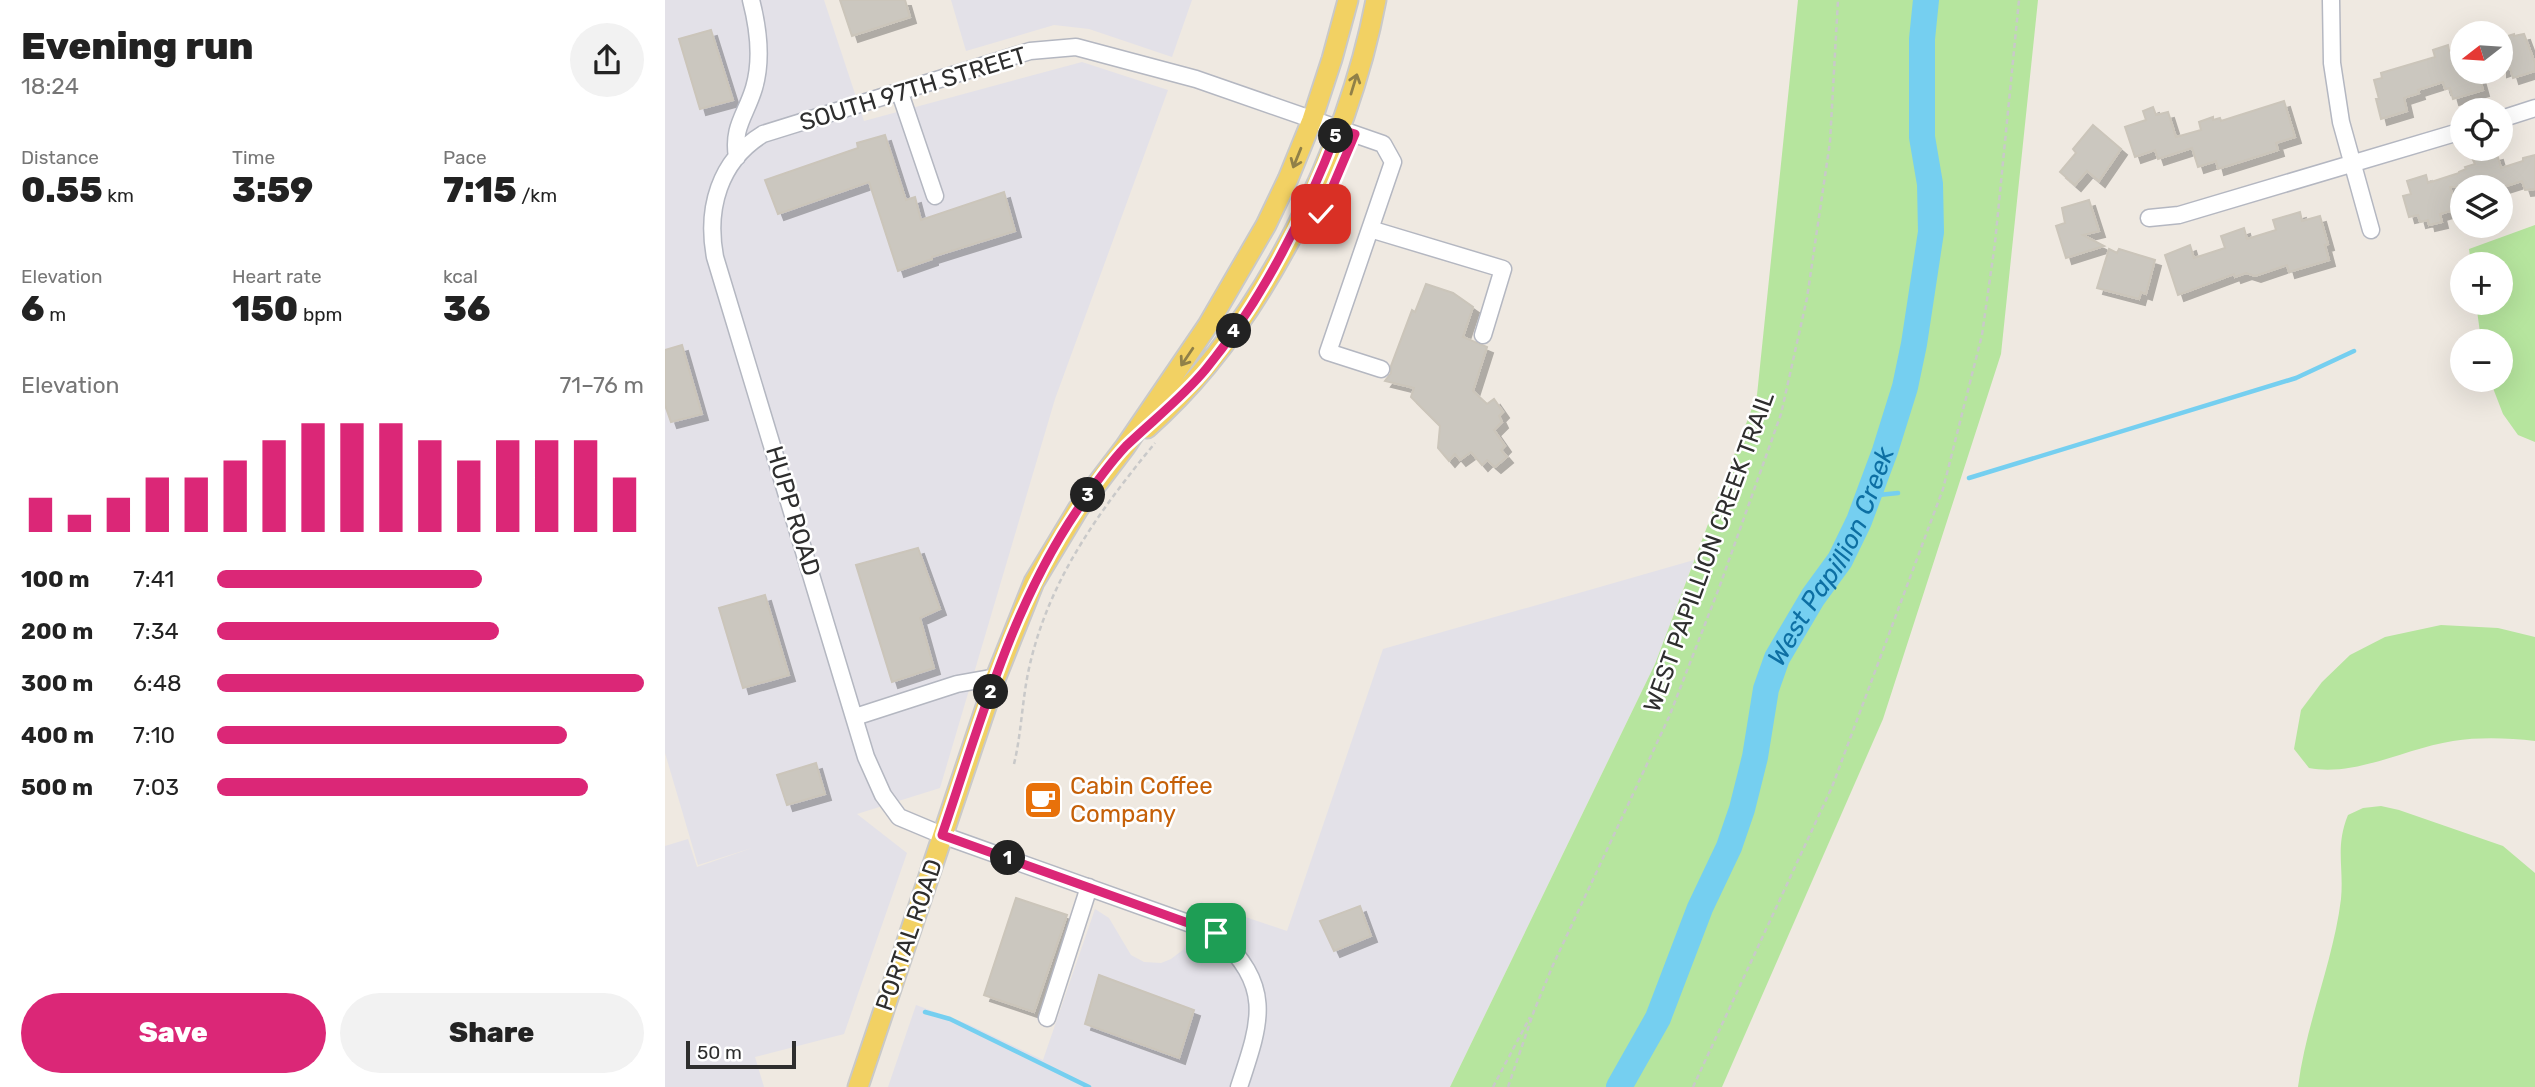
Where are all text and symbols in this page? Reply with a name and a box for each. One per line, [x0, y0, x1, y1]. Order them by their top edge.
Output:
north arrow [2450, 21, 2513, 84]
map controls [2450, 21, 2513, 392]
text: Evening run [21, 23, 254, 69]
button: share [570, 23, 644, 97]
street label: SOUTH 97TH STREET [796, 41, 1030, 137]
text: 18:24 [21, 72, 79, 100]
one-way arrow [1348, 73, 1361, 95]
button: locate [2450, 98, 2513, 161]
pin: 5 [1319, 118, 1353, 154]
text: 5 [1329, 124, 1342, 147]
text: Distance [21, 146, 99, 169]
text: Time [232, 146, 275, 169]
text: Pace [443, 146, 487, 169]
one-way arrow [1289, 147, 1302, 168]
text: 0.55 [21, 169, 103, 211]
text: 3:59 [232, 169, 313, 211]
text: 7:15 [443, 169, 517, 211]
button: layers [2450, 175, 2513, 238]
text: km [103, 184, 134, 207]
text: /km [517, 184, 557, 207]
pin [1291, 184, 1351, 244]
icon: check [1302, 195, 1340, 233]
button: + [2450, 252, 2513, 315]
text: Elevation [21, 265, 102, 288]
text: Heart rate [232, 265, 322, 288]
text: kcal [443, 265, 478, 288]
text: 6 [21, 288, 45, 330]
text: 150 [232, 288, 298, 330]
text: 36 [443, 288, 490, 330]
text: m [45, 303, 66, 326]
text: bpm [298, 303, 342, 326]
pin: 4 [1217, 314, 1251, 348]
text: 4 [1227, 319, 1240, 342]
button: − [2450, 329, 2513, 392]
one-way arrow [1180, 347, 1194, 366]
text: Elevation [21, 371, 120, 399]
text: 71–76 m [559, 371, 644, 399]
street label: WEST PAPILLION CREEK TRAIL [1638, 388, 1780, 716]
water label: West Papillion Creek [1761, 442, 1901, 671]
street label: HUPP ROAD [760, 443, 826, 579]
pin: 3 [1071, 477, 1105, 512]
text: 3 [1081, 483, 1094, 506]
text: 100 m [21, 565, 90, 593]
text: 7:41 [133, 565, 174, 593]
text: 200 m [21, 617, 93, 645]
text: 7:34 [133, 617, 179, 645]
text: 300 m [21, 669, 93, 697]
text: 6:48 [133, 669, 182, 697]
pin: 2 [973, 674, 1009, 710]
text: 2 [984, 680, 997, 703]
text: 400 m [21, 721, 94, 749]
text: 7:10 [133, 721, 175, 749]
place label: Cabin Coffee Company [1070, 772, 1213, 828]
text: 500 m [21, 773, 93, 801]
text: 7:03 [133, 773, 179, 801]
cafe icon: Cabin Coffee Company [1022, 779, 1064, 821]
pin: 1 [991, 840, 1025, 876]
text: 1 [1003, 846, 1012, 869]
street label: PORTAL ROAD [870, 856, 948, 1014]
pin [1186, 903, 1246, 963]
icon: arrive [1197, 914, 1235, 952]
button: Save [21, 993, 326, 1073]
button: Share [340, 993, 644, 1073]
scale bar [686, 1038, 796, 1070]
text: 50 m [697, 1041, 742, 1064]

